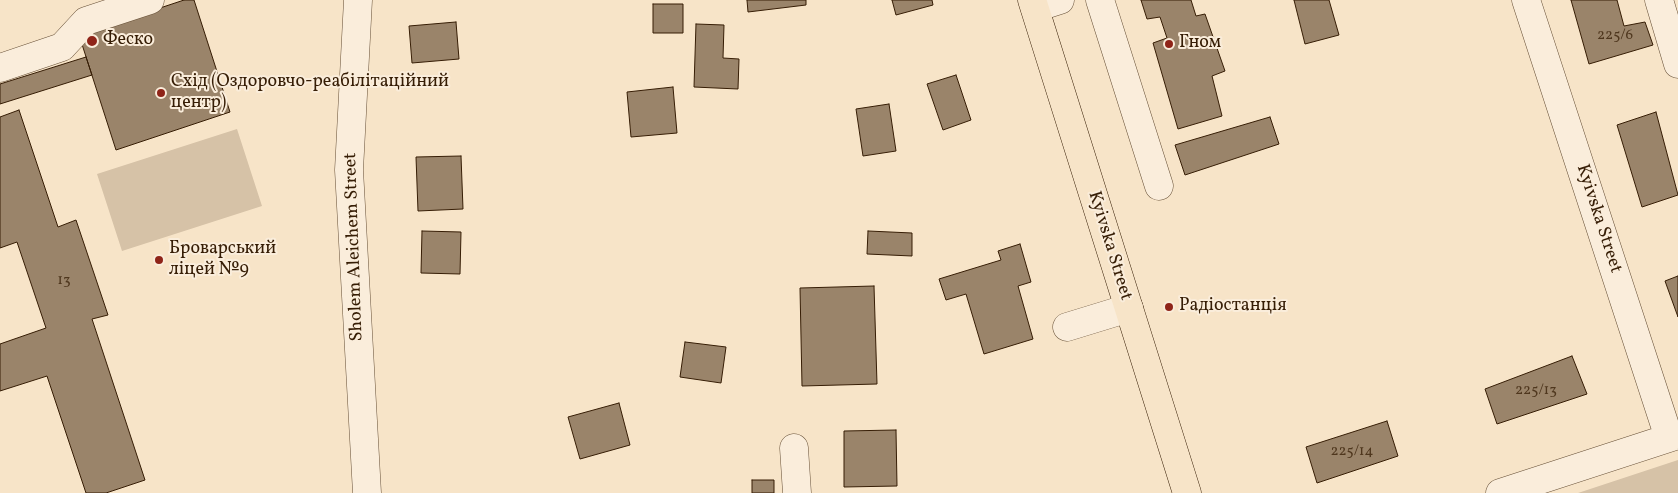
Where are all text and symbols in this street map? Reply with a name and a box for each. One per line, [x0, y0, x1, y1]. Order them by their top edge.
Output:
house number: 225/6 [1597, 27, 1633, 45]
place label: Феско [103, 30, 153, 52]
place label: Гном [1179, 33, 1221, 55]
marker: Феско [85, 34, 99, 48]
marker: Гном [1163, 38, 1175, 50]
place label: Схід (Оздоровчо-реабілітаційний центр) [171, 72, 449, 115]
marker: Схід (Оздоровчо-реабілітаційний центр) [155, 87, 167, 99]
street label: Sholem Aleichem Street [341, 152, 369, 342]
street label: Kyivska Street [1570, 162, 1626, 276]
street label: Kyivska Street [1082, 189, 1136, 303]
place label: Броварський ліцей №9 [169, 239, 276, 282]
marker: Броварський ліцей №9 [153, 254, 165, 266]
house number: 13 [57, 272, 71, 290]
place label: Радіостанція [1179, 296, 1287, 318]
marker: Радіостанція [1163, 301, 1175, 313]
house number: 225/13 [1515, 382, 1557, 400]
house number: 225/14 [1330, 443, 1374, 461]

